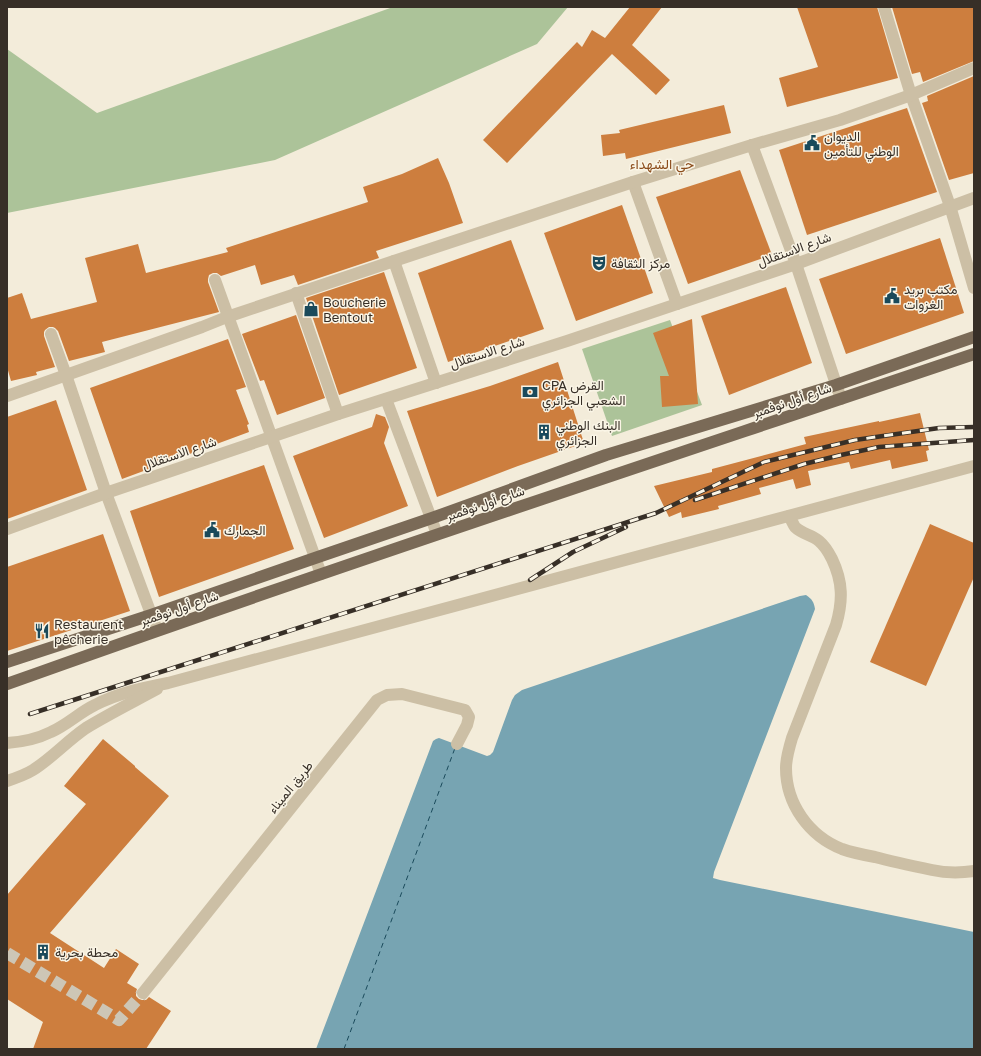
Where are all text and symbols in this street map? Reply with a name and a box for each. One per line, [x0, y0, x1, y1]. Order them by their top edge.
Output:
place label: الديوان الوطني للتأمين [824, 128, 899, 162]
public building icon: الديوان الوطني للتأمين [803, 134, 821, 152]
district label: حي الشهداء [630, 155, 694, 176]
street label: شارع الاستقلال [755, 228, 834, 272]
theatre icon: مركز الثقافة [590, 254, 608, 272]
place label: مركز الثقافة [611, 255, 670, 272]
place label: مكتب بريد الغزوات [904, 281, 957, 313]
public building icon: مكتب بريد الغزوات [883, 287, 901, 305]
place label: Boucherie Bentout [323, 294, 386, 325]
shop icon: Boucherie Bentout [302, 300, 320, 318]
street label: شارع الاستقلال [448, 332, 527, 374]
place label: CPA القرض الشعبي الجزائري [542, 377, 626, 411]
street label: شارع أول نوفمبر [750, 379, 834, 423]
bank icon: CPA القرض الشعبي الجزائري [521, 383, 539, 401]
place label: البنك الوطني الجزائري [556, 417, 621, 451]
building icon: البنك الوطني الجزائري [535, 423, 553, 441]
street label: شارع الاستقلال [140, 433, 219, 475]
street label: شارع أول نوفمبر [443, 482, 527, 526]
public building icon: الجمارك [203, 521, 221, 539]
place label: الجمارك [224, 522, 266, 539]
street label: شارع أول نوفمبر [137, 587, 221, 631]
place label: Restaurent pêcherie [54, 616, 123, 647]
restaurant icon: Restaurent pêcherie [33, 622, 51, 640]
street label: طريق الميناء [264, 758, 317, 817]
building icon: محطة بحرية [34, 943, 52, 961]
place label: محطة بحرية [55, 944, 118, 961]

